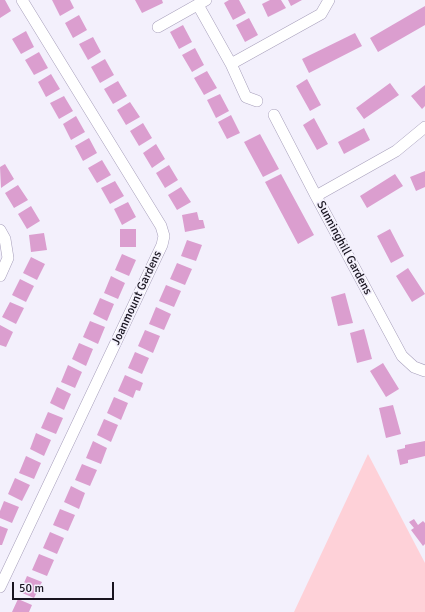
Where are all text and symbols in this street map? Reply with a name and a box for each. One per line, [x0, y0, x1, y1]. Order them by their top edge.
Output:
street label: Sunninghill Gardens [313, 199, 375, 297]
street label: Joanmount Gardens [109, 249, 165, 347]
scale bar [14, 574, 116, 600]
text: 50 m [19, 581, 44, 596]

